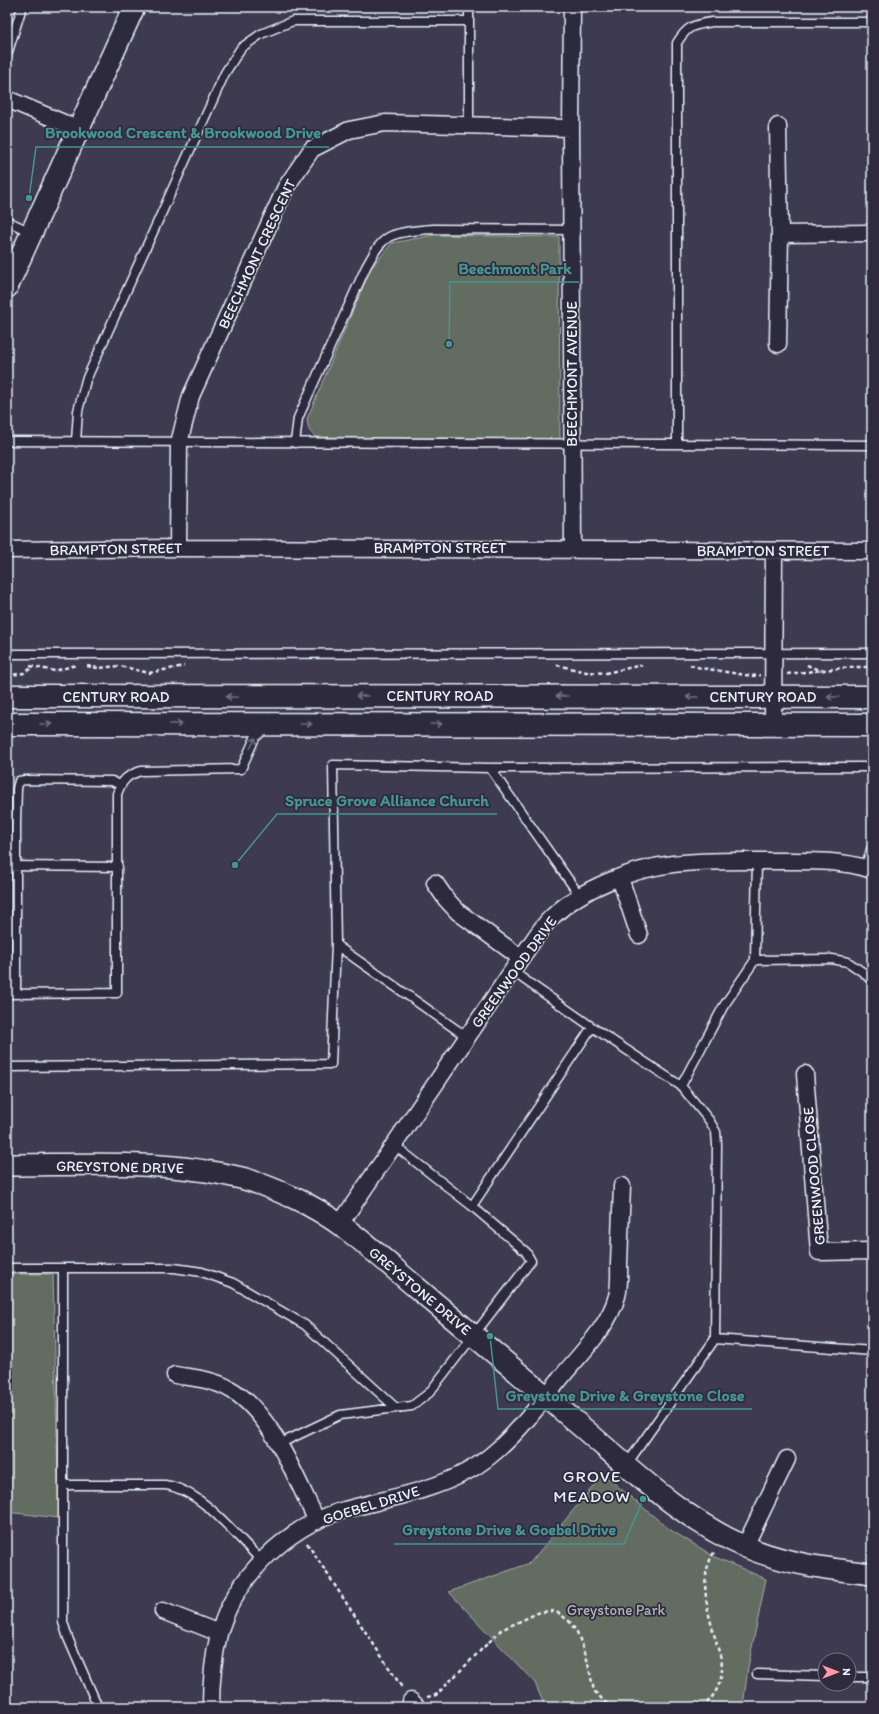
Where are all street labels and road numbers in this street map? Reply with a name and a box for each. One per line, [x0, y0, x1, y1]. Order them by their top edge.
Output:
street label: BEECHMONT CRESCENT [214, 176, 300, 332]
street label: BEECHMONT AVENUE [563, 301, 581, 447]
street label: BRAMPTON STREET [50, 539, 183, 559]
street label: BRAMPTON STREET [374, 539, 507, 557]
street label: BRAMPTON STREET [697, 542, 830, 560]
street label: CENTURY ROAD [387, 687, 494, 705]
street label: CENTURY ROAD [63, 688, 170, 706]
street label: CENTURY ROAD [710, 688, 817, 706]
street label: GREENWOOD DRIVE [467, 913, 561, 1031]
street label: GREENWOOD CLOSE [799, 1106, 829, 1246]
street label: GREYSTONE DRIVE [56, 1157, 184, 1177]
street label: GREYSTONE DRIVE [365, 1243, 475, 1339]
street label: GOEBEL DRIVE [320, 1482, 422, 1528]

